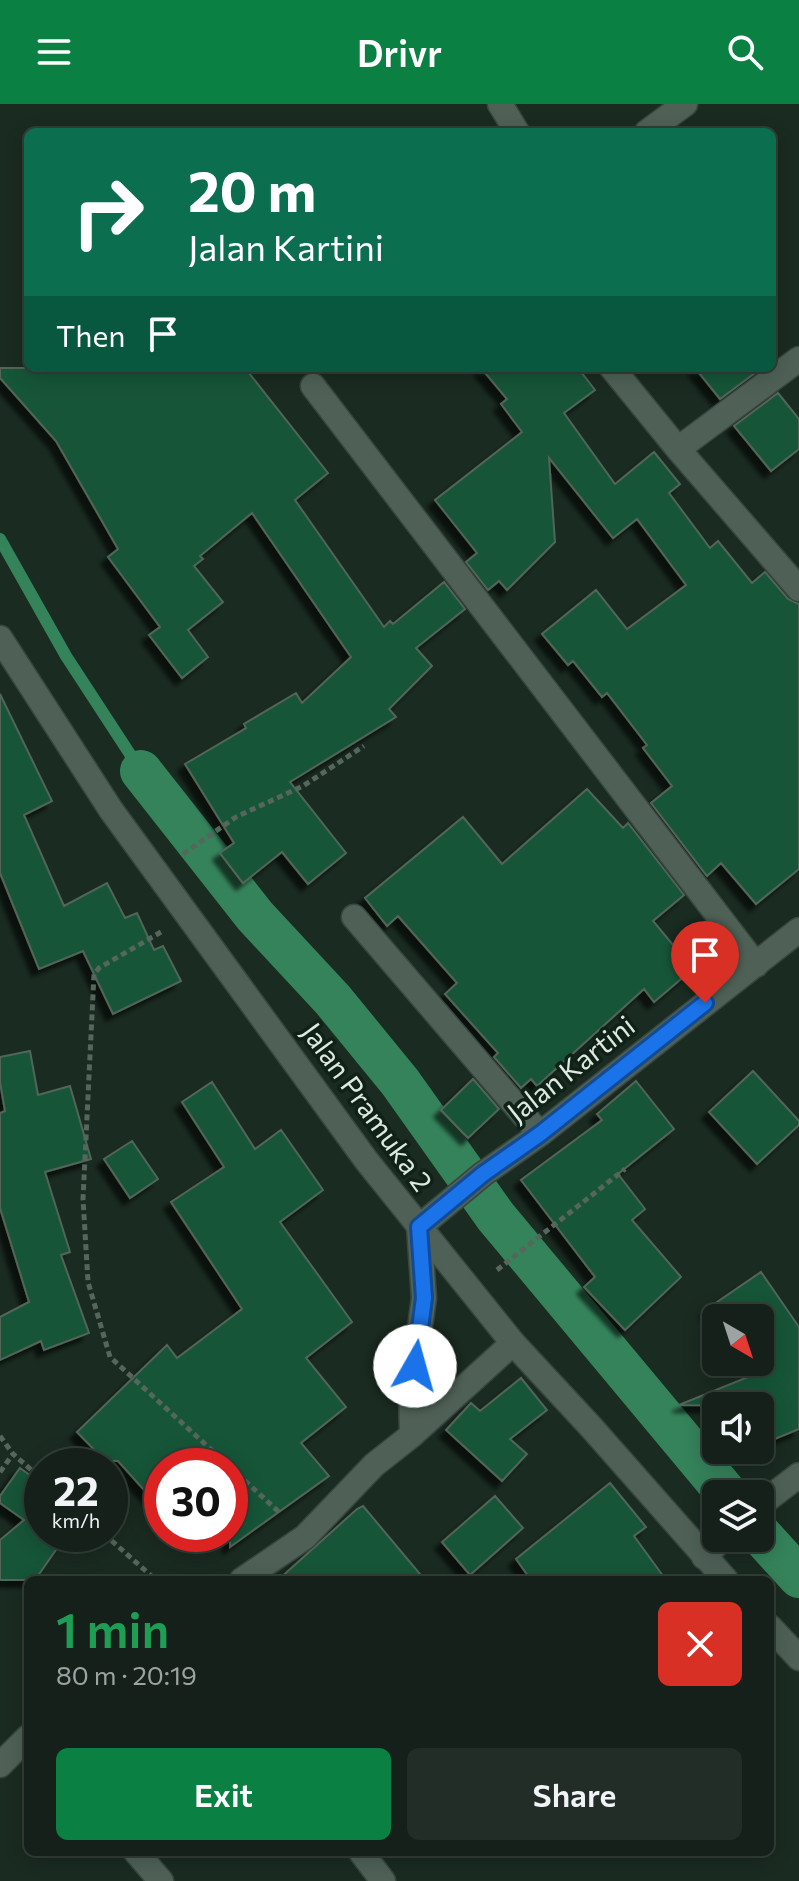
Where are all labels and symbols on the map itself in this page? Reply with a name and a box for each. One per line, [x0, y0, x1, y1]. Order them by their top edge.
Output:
pin [671, 921, 739, 1003]
street label: Jalan Kartini [500, 1008, 641, 1129]
street label: Jalan Pramuka 2 [295, 1016, 440, 1197]
north arrow [702, 1304, 774, 1376]
position arrow [373, 1324, 457, 1408]
speed limit sign: 30 [144, 1448, 248, 1552]

